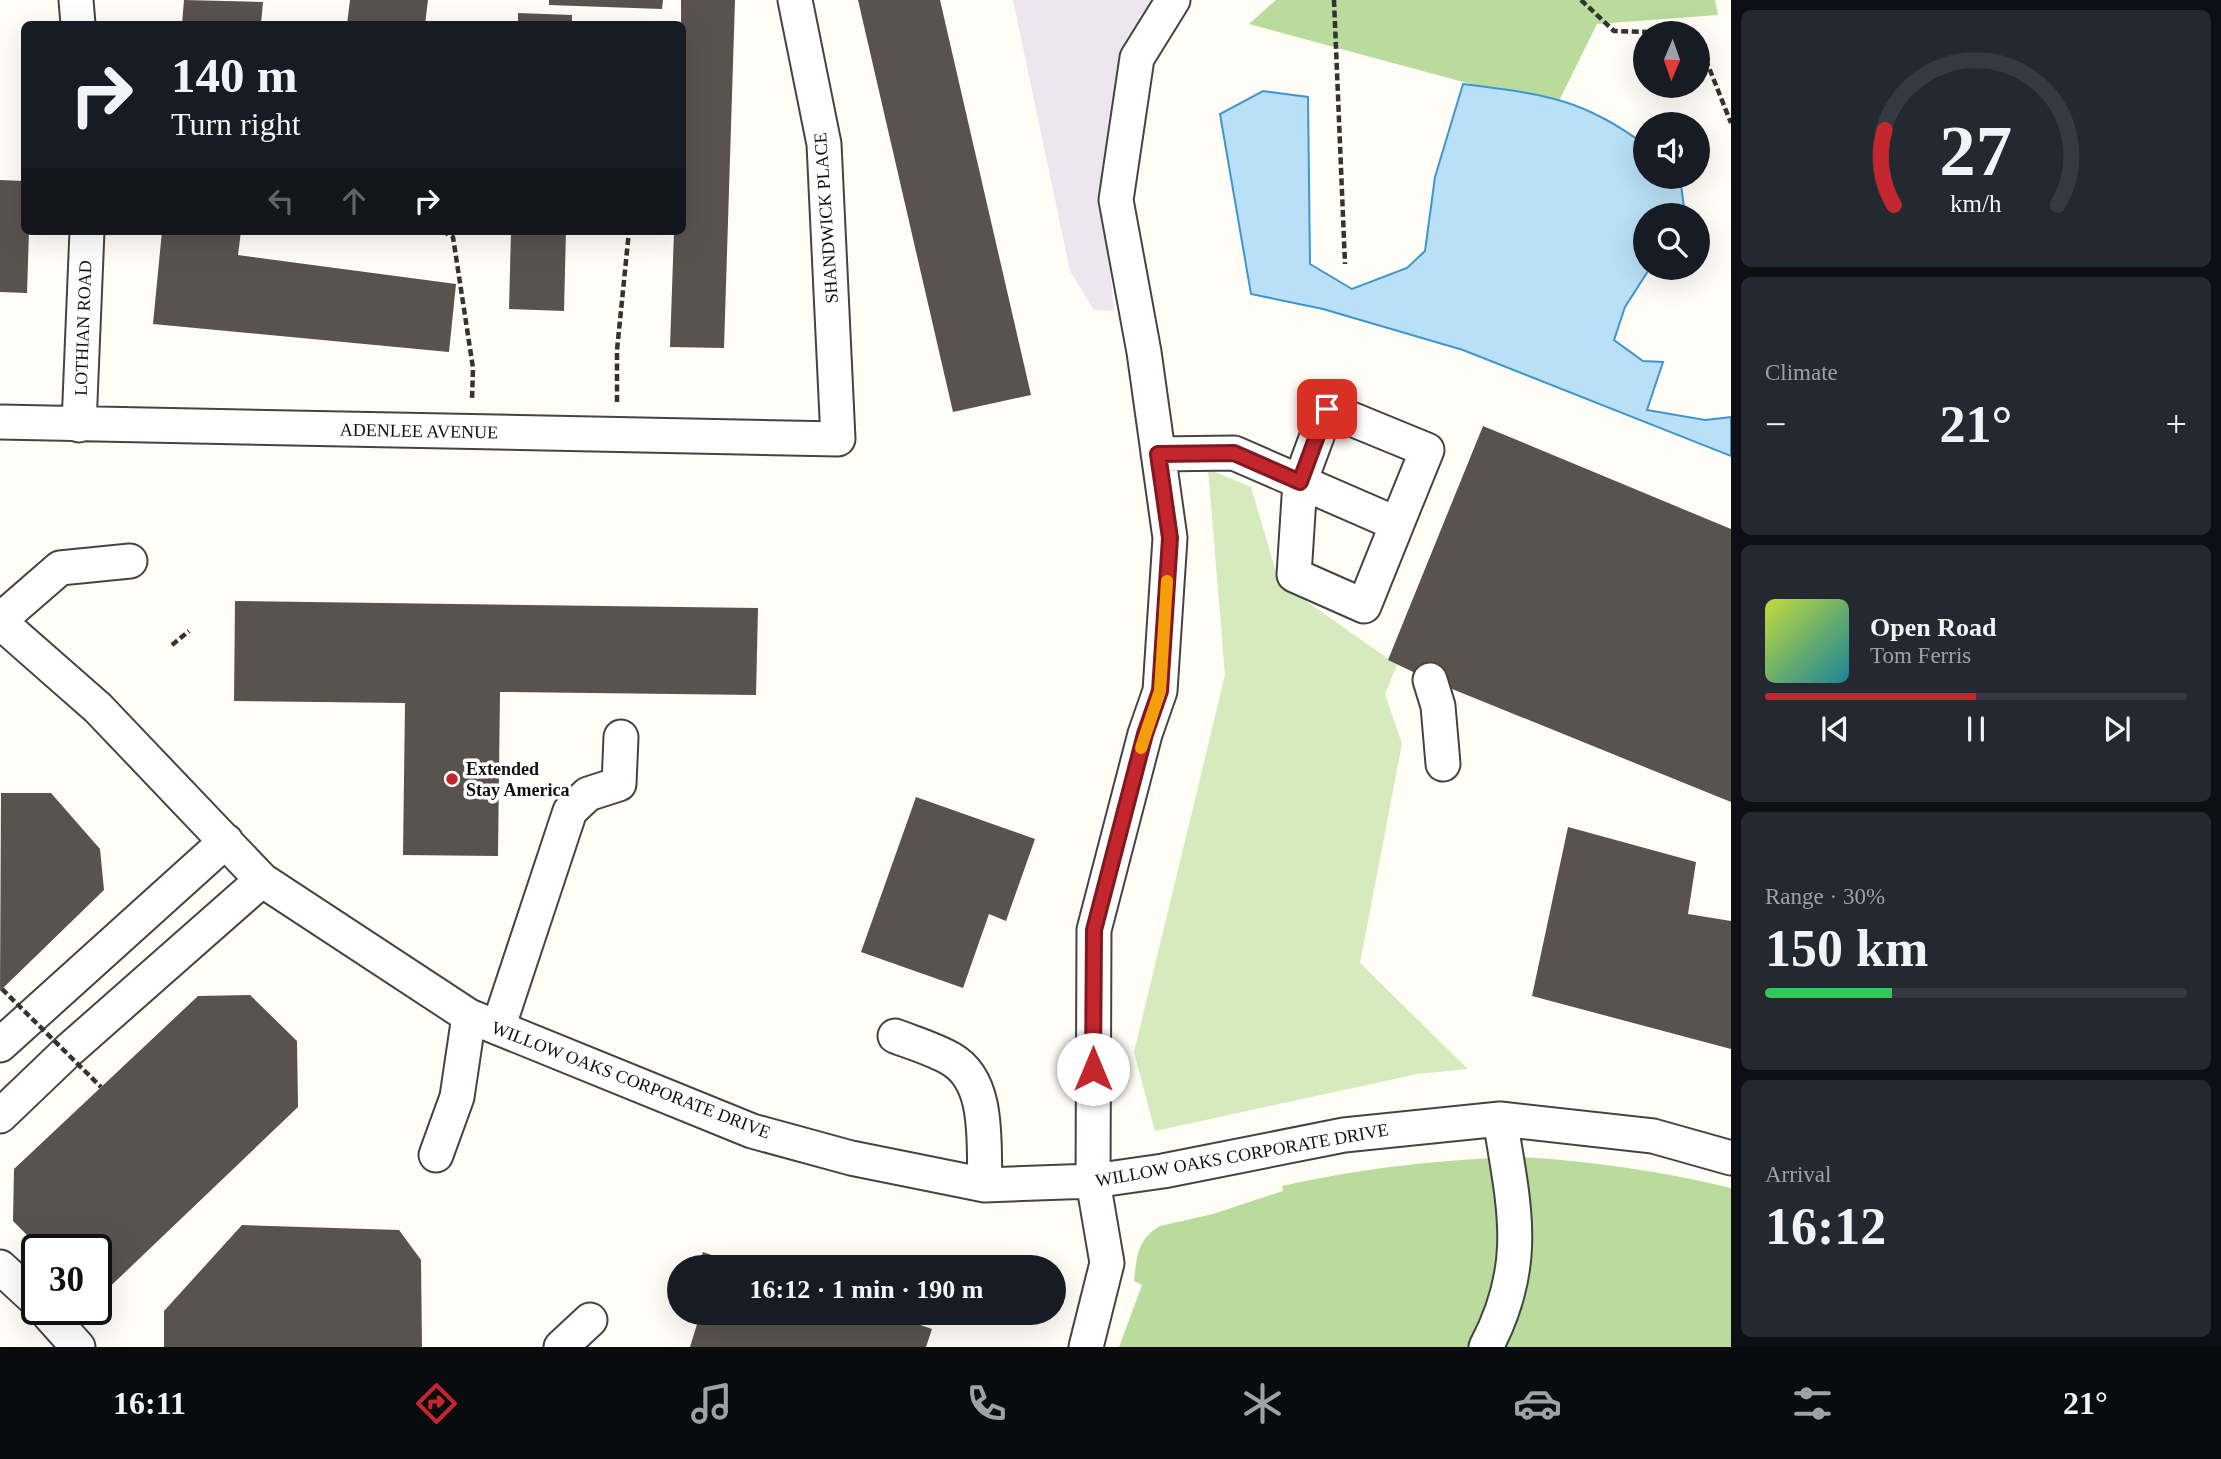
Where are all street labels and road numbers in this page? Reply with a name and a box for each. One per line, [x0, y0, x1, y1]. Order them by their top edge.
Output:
street label: SHANDWICK PLACE [810, 132, 842, 304]
street label: LOTHIAN ROAD [71, 260, 95, 396]
street label: ADENLEE AVENUE [340, 420, 498, 442]
street label: WILLOW OAKS CORPORATE DRIVE [489, 1017, 773, 1143]
street label: WILLOW OAKS CORPORATE DRIVE [1094, 1119, 1390, 1191]

